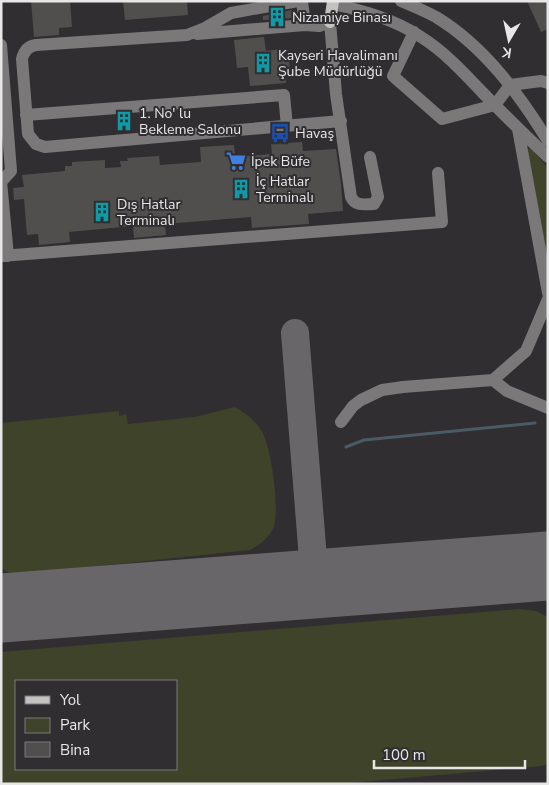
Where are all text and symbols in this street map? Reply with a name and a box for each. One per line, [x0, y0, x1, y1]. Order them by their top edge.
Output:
building icon: Nizamiye Binası [266, 6, 288, 28]
place label: Nizamiye Binası [292, 8, 391, 27]
north arrow [484, 15, 534, 65]
text: K [500, 42, 513, 62]
place label: Kayseri Havalimanı Şube Müdürlüğü [278, 46, 398, 81]
building icon: Kayseri Havalimanı Şube Müdürlüğü [252, 52, 274, 74]
place label: 1. No' lu Bekleme Salonu [139, 104, 241, 139]
building icon: 1. No' lu Bekleme Salonu [113, 110, 135, 132]
bus stop icon: Havaş [269, 122, 291, 144]
place label: Havaş [295, 124, 334, 143]
supermarket icon: İpek Büfe [225, 150, 247, 172]
place label: İpek Büfe [251, 152, 310, 171]
place label: İç Hatlar Terminalı [256, 172, 314, 207]
building icon: İç Hatlar Terminalı [230, 178, 252, 200]
place label: Dış Hatlar Terminalı [117, 195, 181, 230]
building icon: Dış Hatlar Terminalı [91, 201, 113, 223]
legend [15, 680, 178, 770]
text: Yol [59, 690, 81, 710]
text: Park [60, 715, 90, 735]
scale bar [374, 738, 525, 770]
text: Bina [60, 740, 90, 760]
text: 100 m [382, 745, 426, 765]

